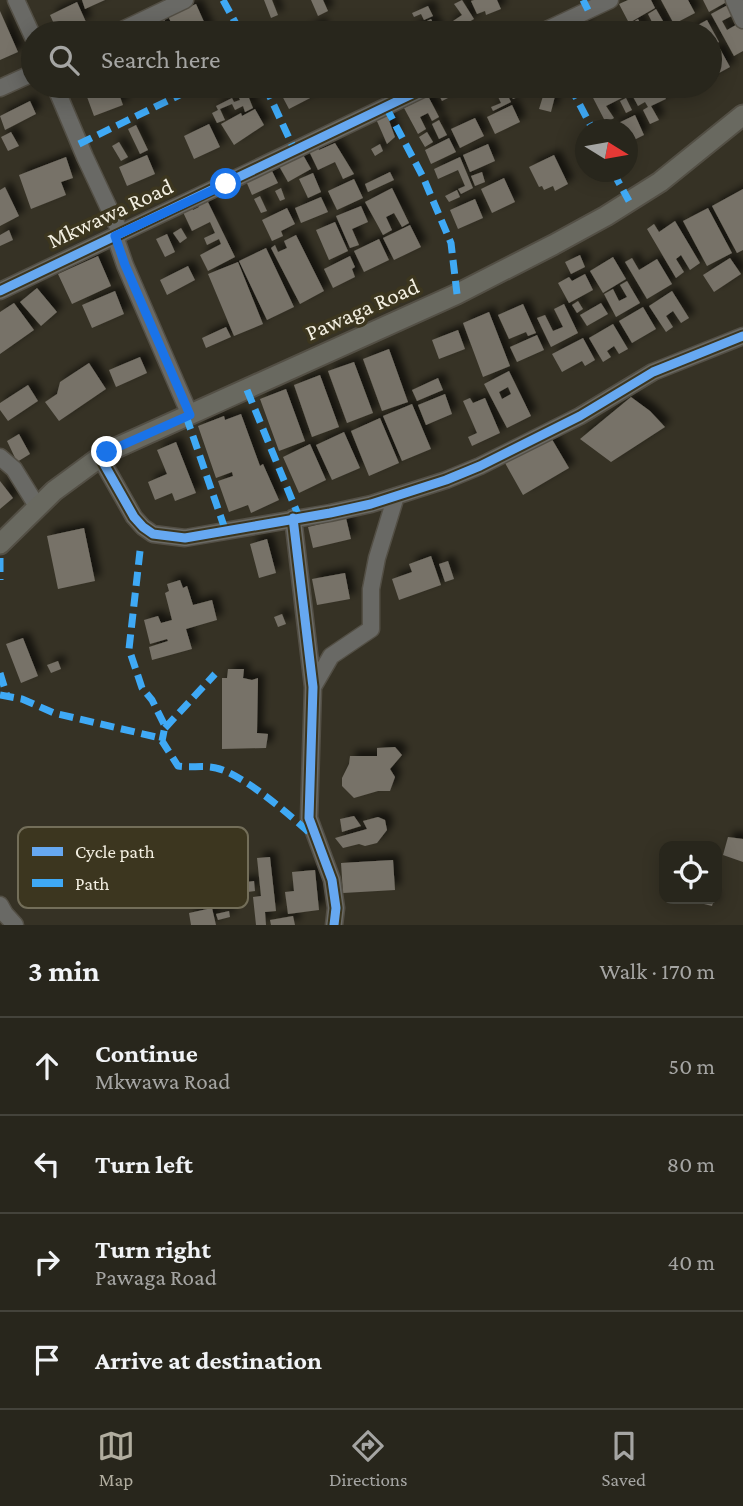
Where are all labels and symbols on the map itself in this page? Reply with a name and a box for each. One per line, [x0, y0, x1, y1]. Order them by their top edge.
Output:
north arrow [575, 119, 638, 182]
route start [210, 168, 241, 199]
street label: Mkwawa Road [43, 173, 177, 253]
street label: Pawaga Road [301, 272, 423, 346]
route end [91, 436, 122, 467]
legend [18, 827, 248, 908]
text: Cycle path [75, 841, 155, 862]
text: Path [75, 873, 110, 894]

